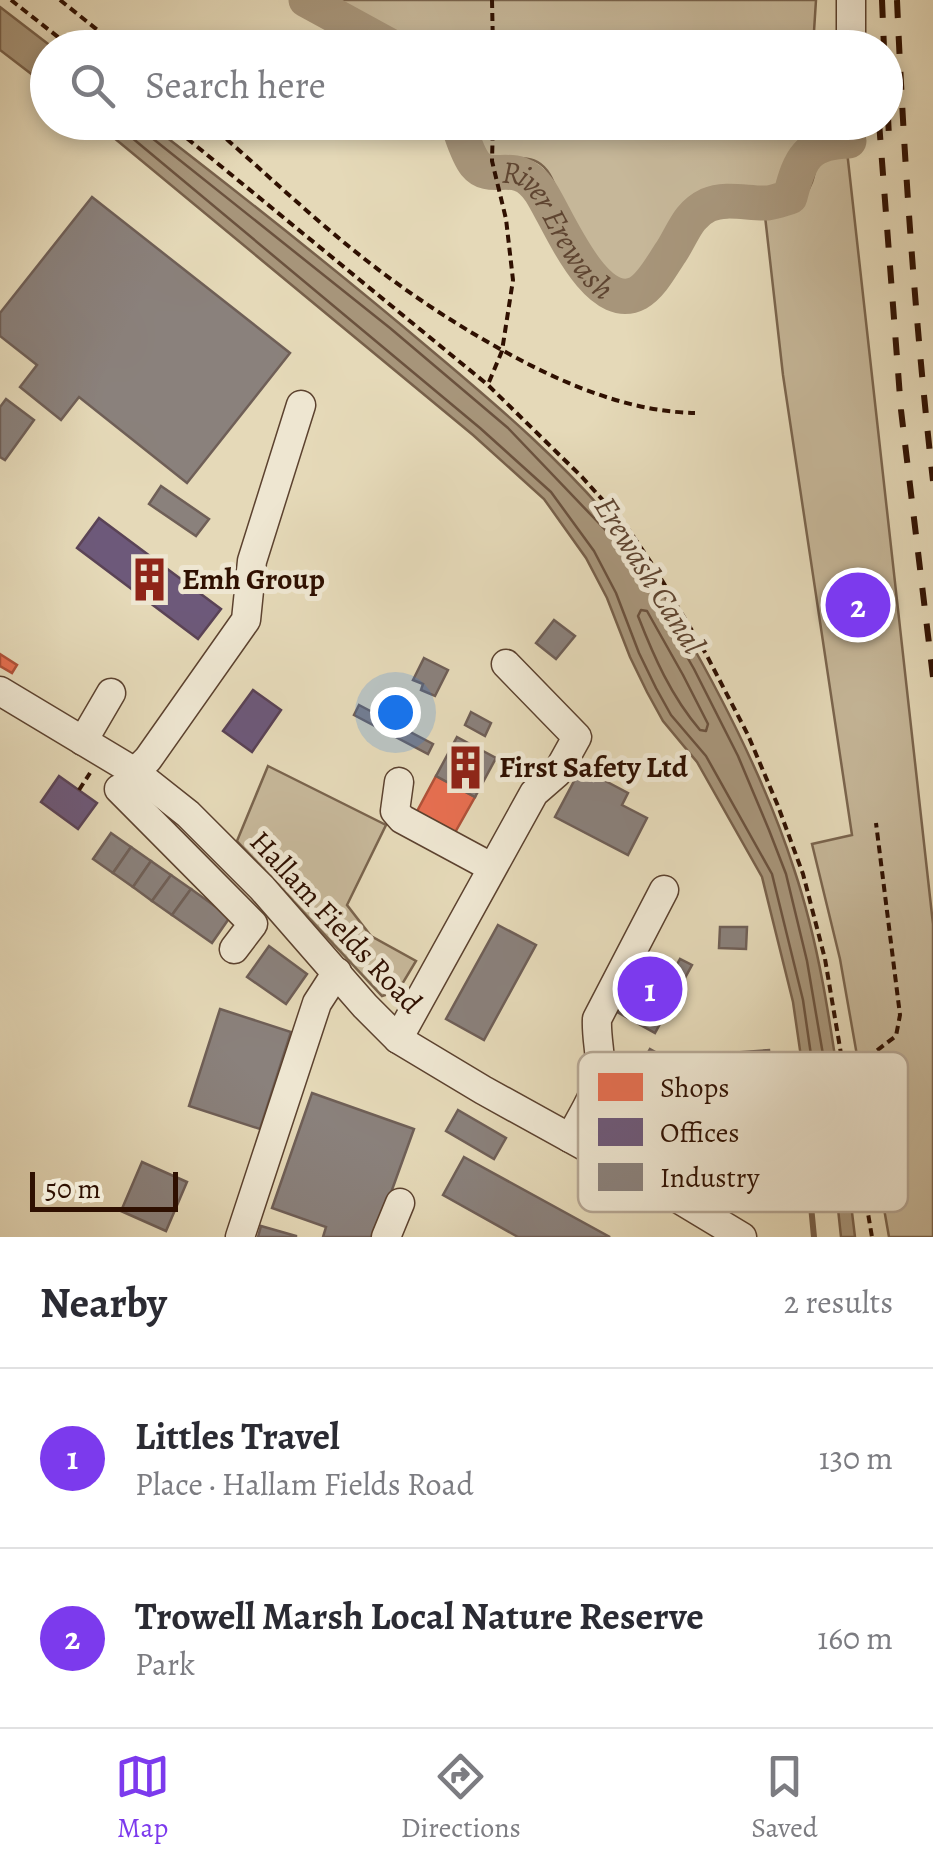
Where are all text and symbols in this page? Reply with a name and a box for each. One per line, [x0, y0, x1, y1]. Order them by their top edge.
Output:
search box [30, 30, 903, 140]
icon: search [65, 58, 120, 113]
text: Search here [145, 59, 326, 111]
water label: River Erewash [500, 150, 623, 310]
water label: Erewash Canal [584, 488, 716, 662]
building icon: Emh Group [125, 555, 173, 603]
place label: Emh Group [182, 559, 325, 599]
pin: 2 [826, 568, 890, 642]
your location [370, 687, 421, 738]
building icon: First Safety Ltd [442, 743, 490, 791]
place label: First Safety Ltd [499, 747, 689, 787]
street label: Hallam Fields Road [241, 822, 432, 1023]
pin: 1 [618, 952, 682, 1026]
legend [578, 1052, 908, 1212]
text: Shops [660, 1069, 730, 1107]
text: Offices [660, 1114, 739, 1152]
text: Industry [660, 1159, 760, 1197]
scale bar [30, 1167, 178, 1212]
text: 50 m [45, 1170, 101, 1208]
text: Nearby [40, 1274, 167, 1331]
text: 2 results [784, 1280, 893, 1324]
text: Littles Travel [135, 1410, 340, 1462]
text: 1 [67, 1436, 78, 1480]
text: 130 m [819, 1436, 893, 1480]
text: Place · Hallam Fields Road [135, 1462, 474, 1506]
text: Trowell Marsh Local Nature Reserve [135, 1590, 704, 1642]
text: 2 [65, 1616, 80, 1660]
text: 160 m [817, 1616, 893, 1660]
text: Park [135, 1642, 195, 1686]
tab: Map [115, 1749, 170, 1847]
tab: Directions [401, 1749, 521, 1847]
tab: Saved [751, 1749, 818, 1847]

